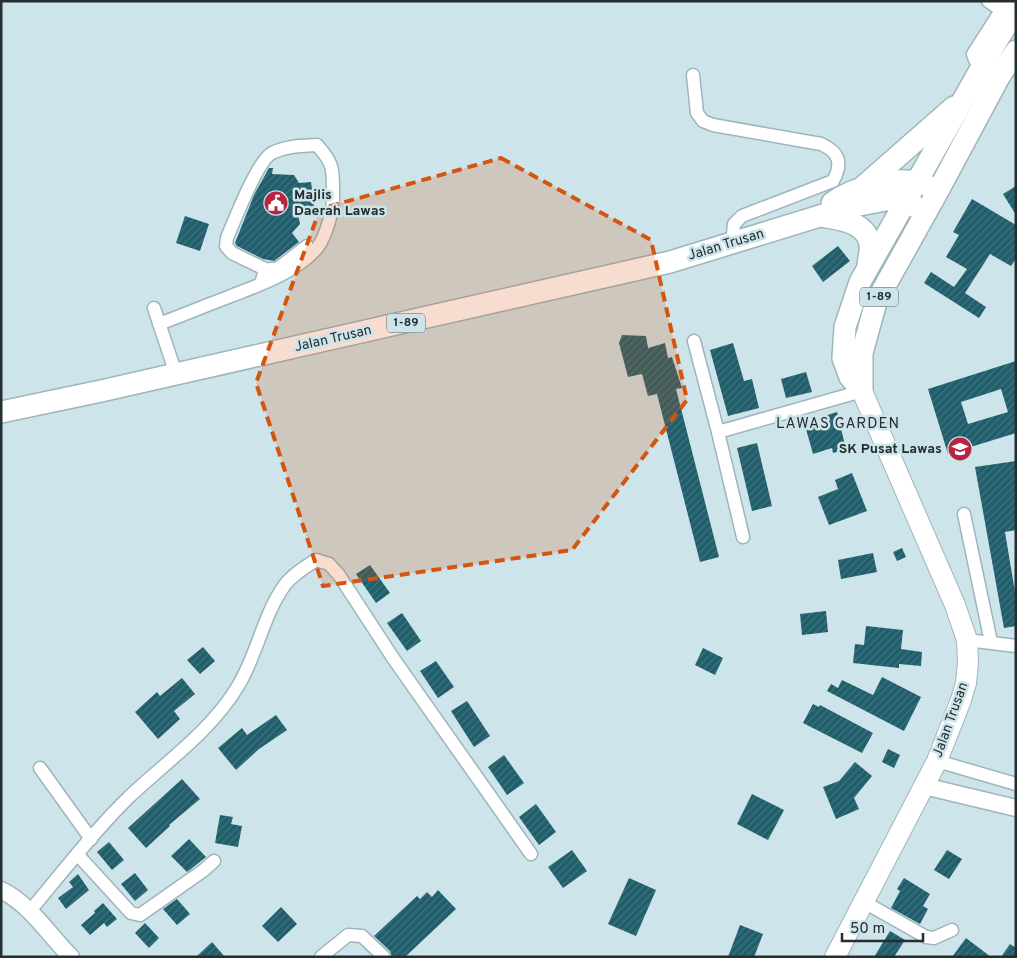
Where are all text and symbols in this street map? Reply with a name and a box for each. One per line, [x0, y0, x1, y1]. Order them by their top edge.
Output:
place label: Majlis Daerah Lawas [294, 187, 385, 220]
public building icon: Majlis Daerah Lawas [263, 190, 289, 216]
street label: Jalan Trusan [686, 225, 766, 265]
road number: 1-89 [860, 288, 898, 306]
road number: 1-89 [387, 314, 425, 332]
street label: Jalan Trusan [293, 322, 373, 356]
district label: LAWAS GARDEN [776, 415, 900, 434]
school or university icon: SK Pusat Lawas [947, 436, 973, 462]
place label: SK Pusat Lawas [839, 441, 942, 458]
street label: Jalan Trusan [930, 680, 972, 760]
scale bar [842, 910, 923, 942]
text: 50 m [850, 920, 885, 939]

